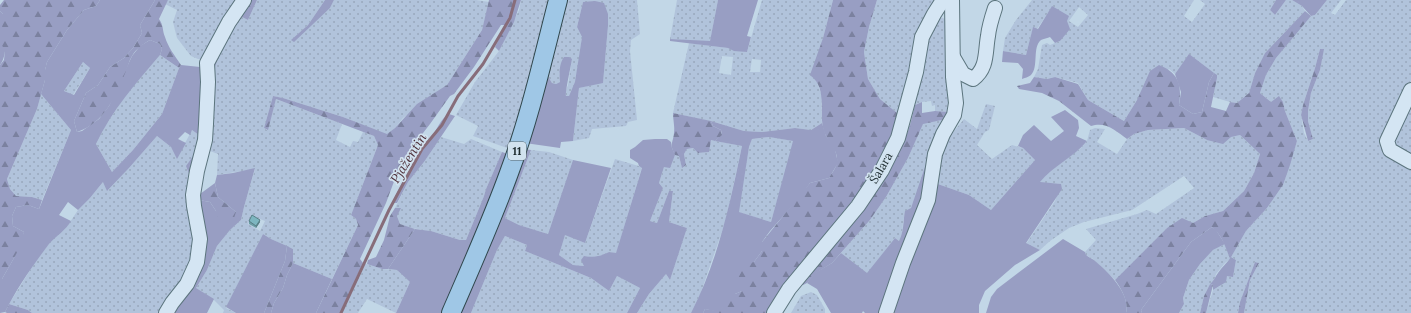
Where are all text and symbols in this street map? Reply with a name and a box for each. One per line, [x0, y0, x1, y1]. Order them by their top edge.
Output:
water label: Pjažentin [386, 130, 430, 186]
road number: 11 [508, 142, 526, 160]
street label: Šalara [866, 149, 896, 186]

